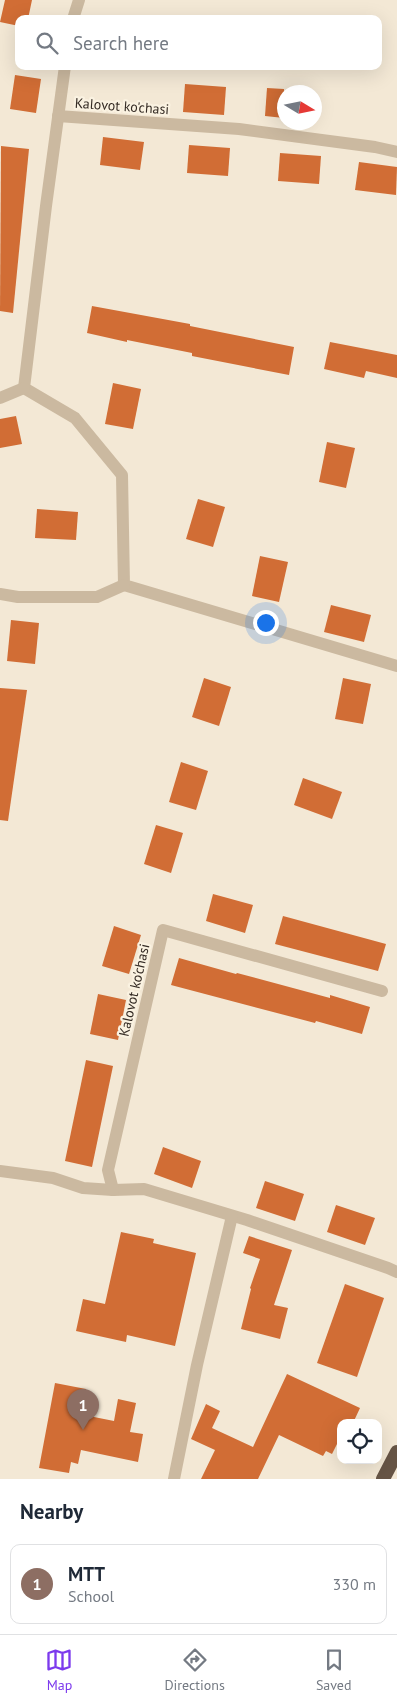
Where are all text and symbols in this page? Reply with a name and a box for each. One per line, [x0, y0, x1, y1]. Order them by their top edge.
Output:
search box [15, 15, 382, 70]
icon: search [33, 29, 61, 57]
text: Search here [73, 31, 169, 55]
north arrow [277, 85, 322, 130]
street label: Kalovot ko'chasi [74, 94, 170, 118]
your location [253, 610, 279, 636]
street label: Kalovot ko'chasi [115, 942, 153, 1038]
pin: 1 [67, 1389, 99, 1430]
map controls [337, 1419, 382, 1464]
button: locate [337, 1419, 382, 1464]
text: Nearby [20, 1498, 83, 1525]
text: MTT [68, 1562, 105, 1586]
text: 1 [32, 1574, 42, 1594]
text: 330 m [333, 1574, 376, 1594]
text: School [68, 1586, 114, 1606]
tab: Map [45, 1646, 73, 1694]
tab: Directions [164, 1646, 225, 1694]
tab: Saved [316, 1646, 352, 1694]

